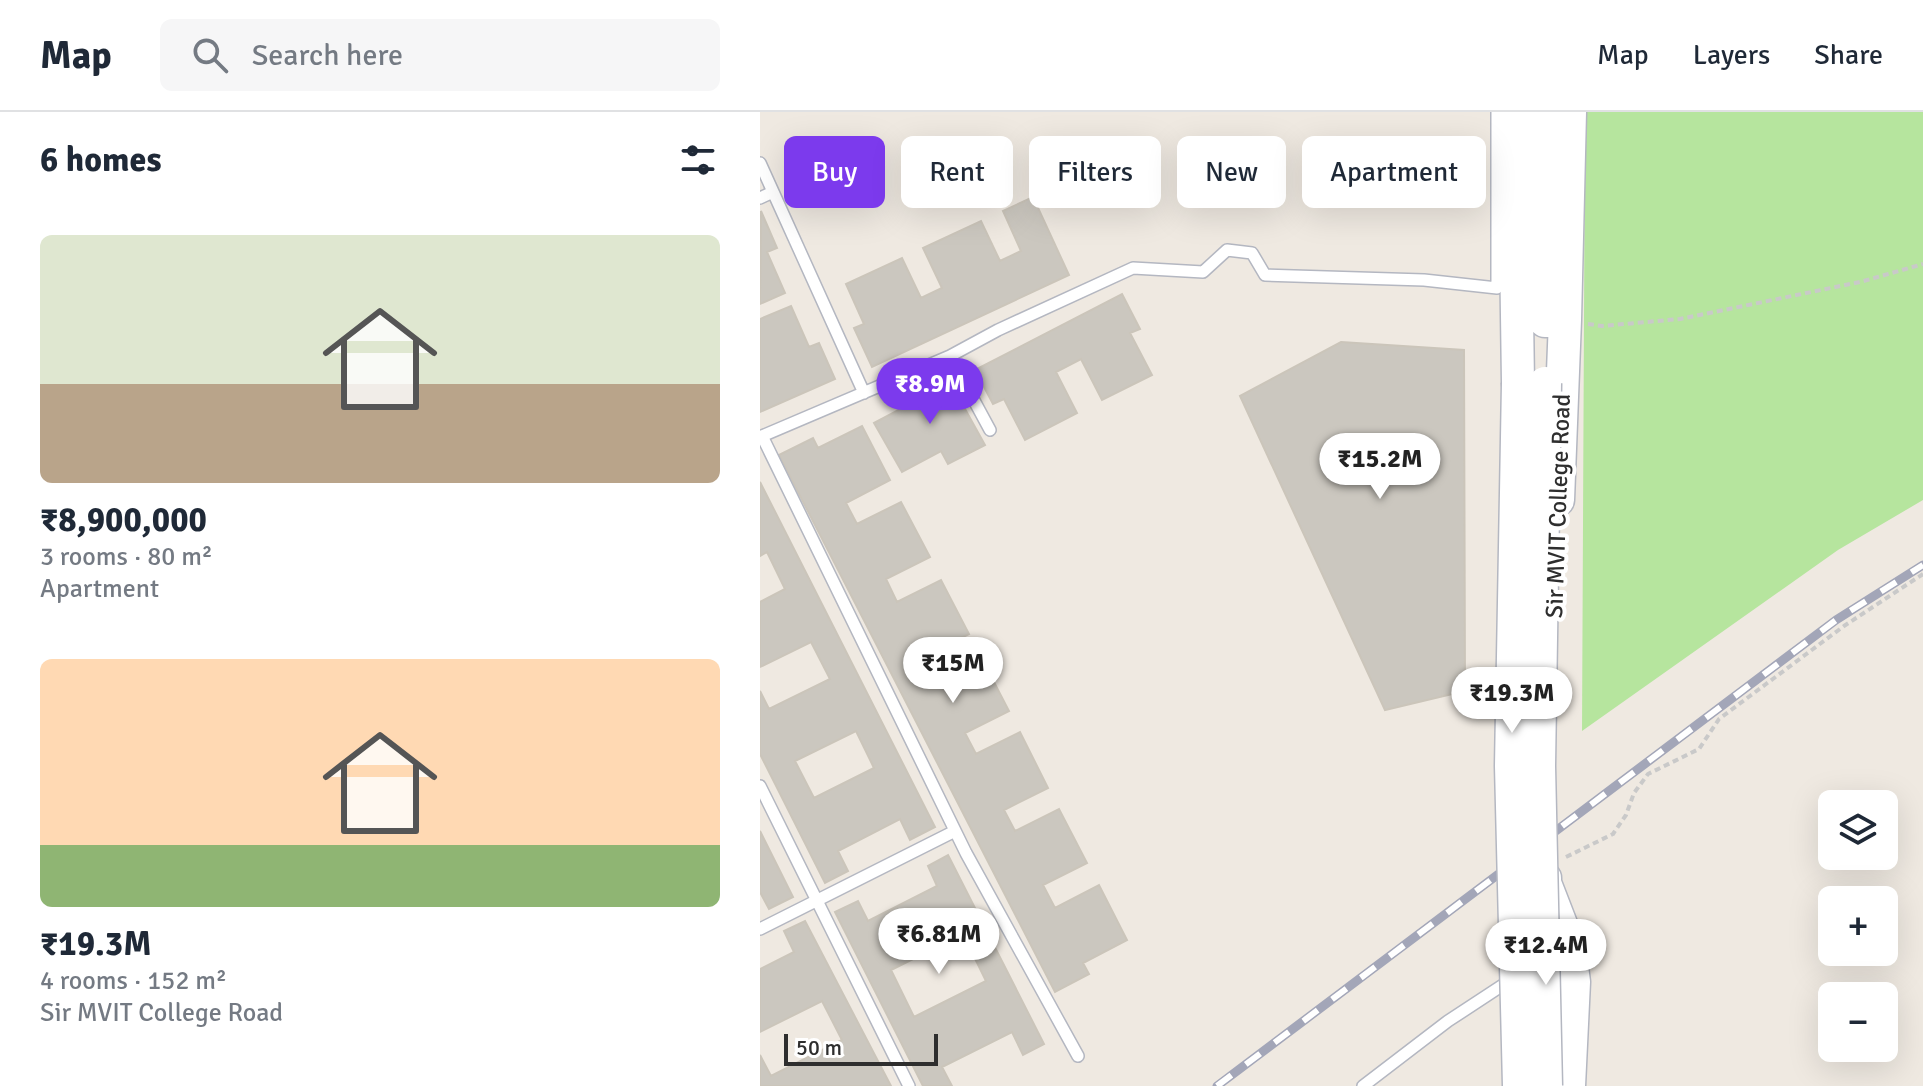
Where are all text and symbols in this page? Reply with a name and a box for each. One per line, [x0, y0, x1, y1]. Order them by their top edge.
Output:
search box [160, 19, 720, 91]
text: Map [40, 32, 112, 79]
icon: search [188, 33, 232, 77]
text: Search here [252, 37, 403, 74]
text: Map [1597, 38, 1649, 72]
text: Layers [1693, 38, 1770, 72]
text: Share [1814, 38, 1883, 72]
chip: Buy [784, 136, 885, 208]
chip: Rent [901, 136, 1013, 208]
chip: Filters [1029, 136, 1161, 208]
chip: New [1177, 136, 1286, 208]
chip: Apartment [1302, 136, 1486, 208]
icon: filters [676, 138, 720, 182]
text: 6 homes [40, 139, 161, 181]
icon: home [308, 287, 452, 431]
pin: ₹8.9M [874, 358, 986, 426]
text: ₹8.9M [894, 368, 966, 400]
street label: Sir MVIT College Road [1539, 393, 1577, 619]
pin: ₹15.2M [1315, 433, 1445, 501]
text: ₹15.2M [1337, 443, 1423, 475]
text: ₹8,900,000 [40, 499, 207, 541]
text: 3 rooms · 80 m² [40, 541, 213, 573]
text: Apartment [40, 573, 159, 605]
pin: ₹15M [906, 637, 1000, 705]
text: ₹15M [921, 647, 985, 679]
pin: ₹19.3M [1447, 667, 1577, 735]
text: ₹19.3M [1469, 677, 1555, 709]
icon: home [308, 711, 452, 855]
map controls [1818, 790, 1898, 1062]
button: layers [1818, 790, 1898, 870]
button: + [1818, 886, 1898, 966]
pin: ₹6.81M [874, 908, 1004, 976]
text: ₹6.81M [896, 918, 982, 950]
pin: ₹12.4M [1481, 919, 1611, 987]
text: ₹19.3M [40, 923, 152, 965]
text: ₹12.4M [1503, 929, 1589, 961]
text: 4 rooms · 152 m² [40, 965, 227, 997]
button: − [1818, 982, 1898, 1062]
text: Sir MVIT College Road [40, 997, 283, 1029]
scale bar [784, 1030, 938, 1066]
text: 50 m [796, 1034, 842, 1061]

